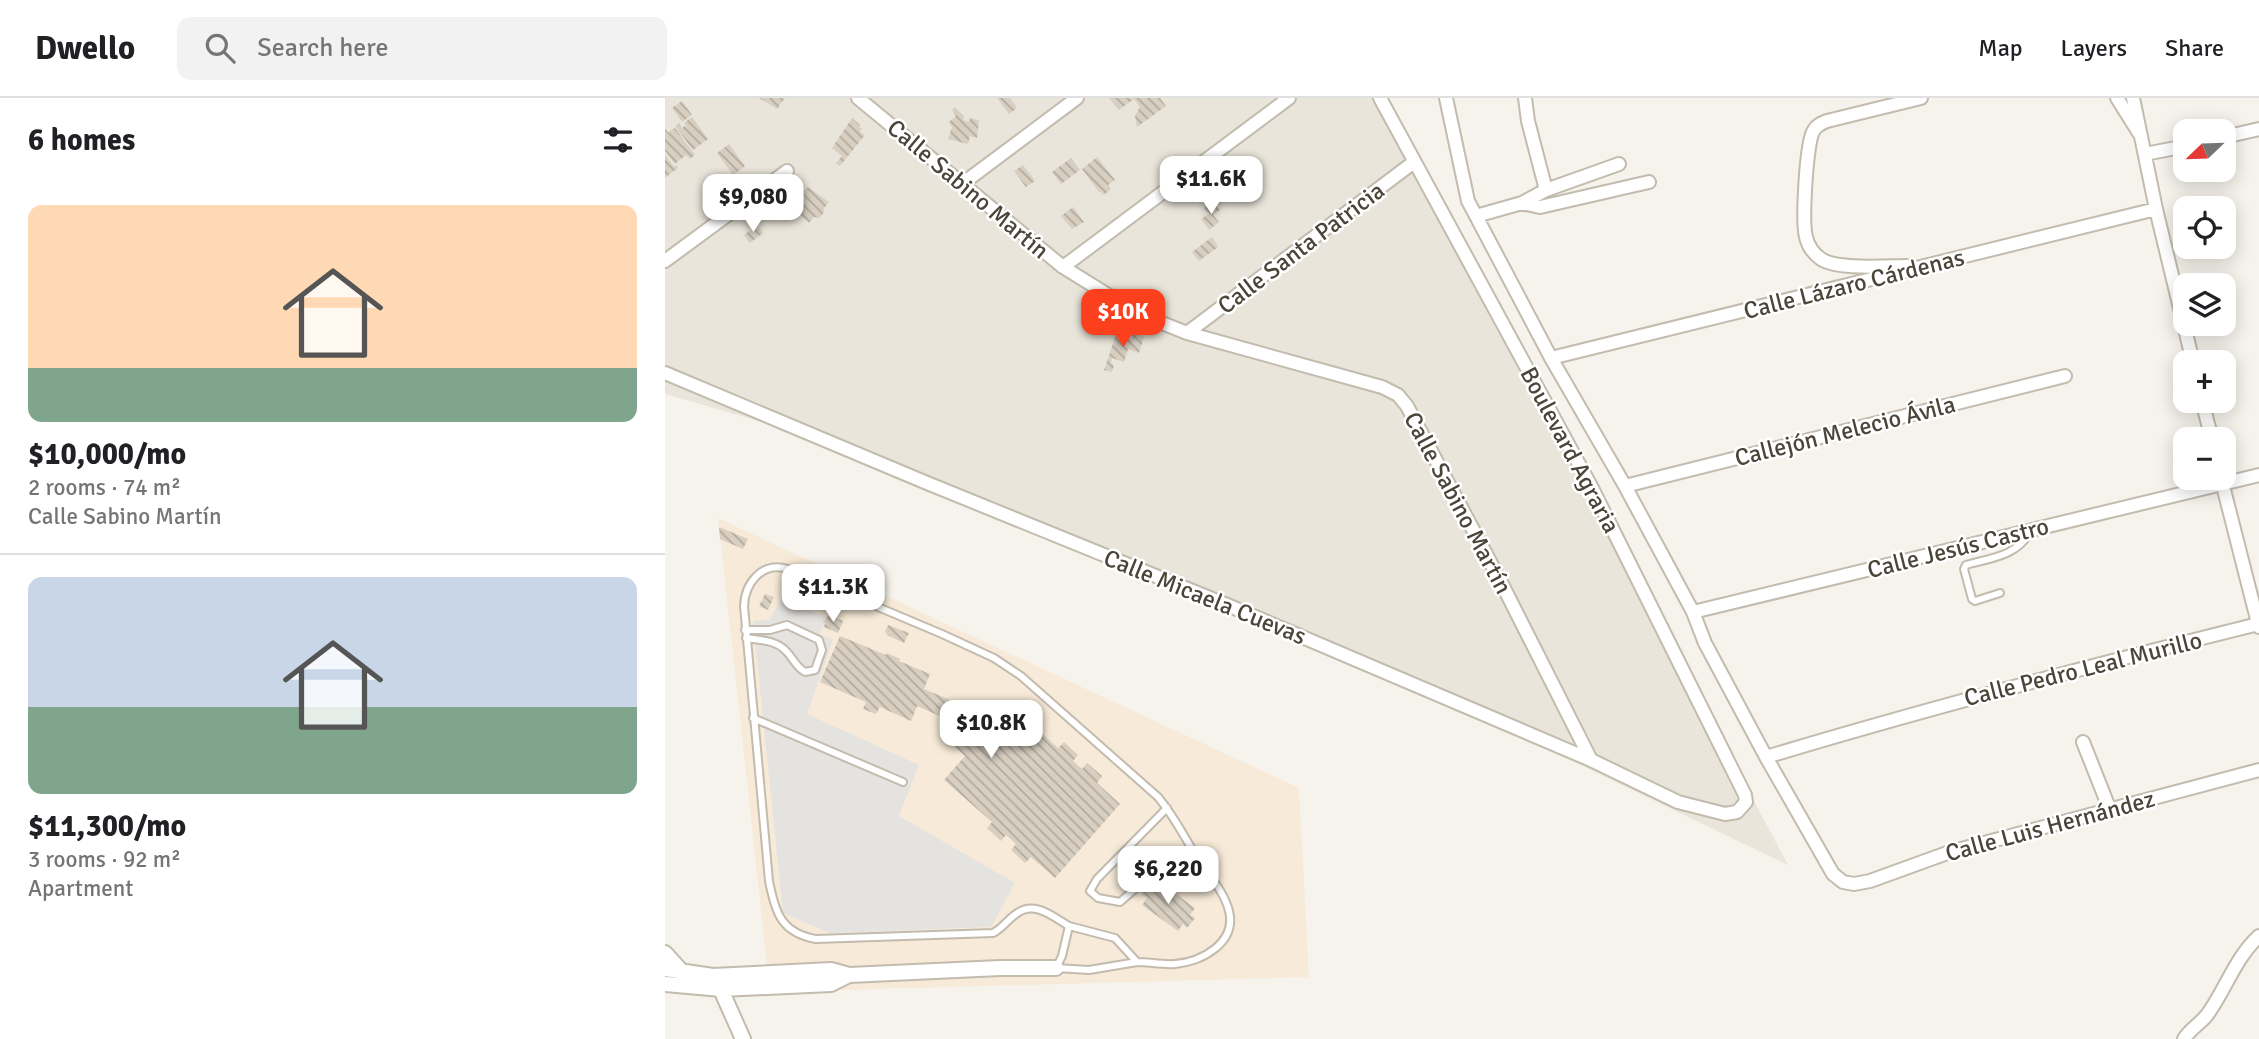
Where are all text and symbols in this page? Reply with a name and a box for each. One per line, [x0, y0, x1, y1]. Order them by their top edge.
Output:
search box [177, 17, 667, 80]
text: Dwello [35, 28, 135, 69]
icon: search [201, 29, 239, 67]
text: Search here [257, 32, 388, 64]
text: Map [1978, 33, 2023, 63]
text: Layers [2061, 33, 2127, 63]
text: Share [2165, 33, 2224, 63]
street label: Calle Sabino Martín [881, 113, 1055, 265]
north arrow [2173, 119, 2237, 182]
map controls [2173, 119, 2236, 490]
icon: filters [599, 121, 637, 159]
text: 6 homes [28, 122, 135, 159]
pin: $11.6K [1154, 156, 1268, 216]
text: $11.6K [1176, 164, 1246, 193]
pin: $9,080 [696, 174, 810, 234]
street label: Calle Santa Patricia [1212, 175, 1390, 321]
text: $9,080 [719, 182, 787, 211]
button: locate [2173, 196, 2236, 259]
street label: Calle Lázaro Cárdenas [1741, 242, 1967, 326]
icon: home [270, 250, 396, 376]
button: layers [2173, 273, 2236, 336]
pin: $10K [1082, 289, 1164, 349]
text: $10K [1097, 297, 1149, 326]
button: + [2173, 350, 2236, 413]
street label: Boulevard Agraria [1514, 362, 1626, 538]
street label: Callejón Melecio Ávila [1732, 389, 1958, 473]
street label: Calle Sabino Martín [1397, 407, 1519, 599]
button: − [2173, 427, 2236, 490]
text: $10,000/mo [28, 436, 186, 473]
text: 2 rooms · 74 m² [28, 473, 181, 502]
text: Calle Sabino Martín [28, 502, 222, 531]
street label: Calle Jesús Castro [1864, 511, 2052, 585]
street label: Calle Micaela Cuevas [1099, 543, 1311, 651]
pin: $11.3K [776, 564, 890, 624]
text: $11.3K [798, 572, 868, 601]
icon: home [270, 622, 396, 748]
street label: Calle Pedro Leal Murillo [1961, 625, 2205, 713]
pin: $10.8K [934, 700, 1048, 760]
text: $10.8K [956, 708, 1026, 737]
street label: Calle Luis Hernández [1942, 784, 2158, 868]
text: $11,300/mo [28, 808, 186, 845]
text: 3 rooms · 92 m² [28, 845, 181, 874]
pin: $6,220 [1111, 846, 1225, 906]
text: $6,220 [1134, 854, 1202, 883]
text: Apartment [28, 874, 133, 903]

